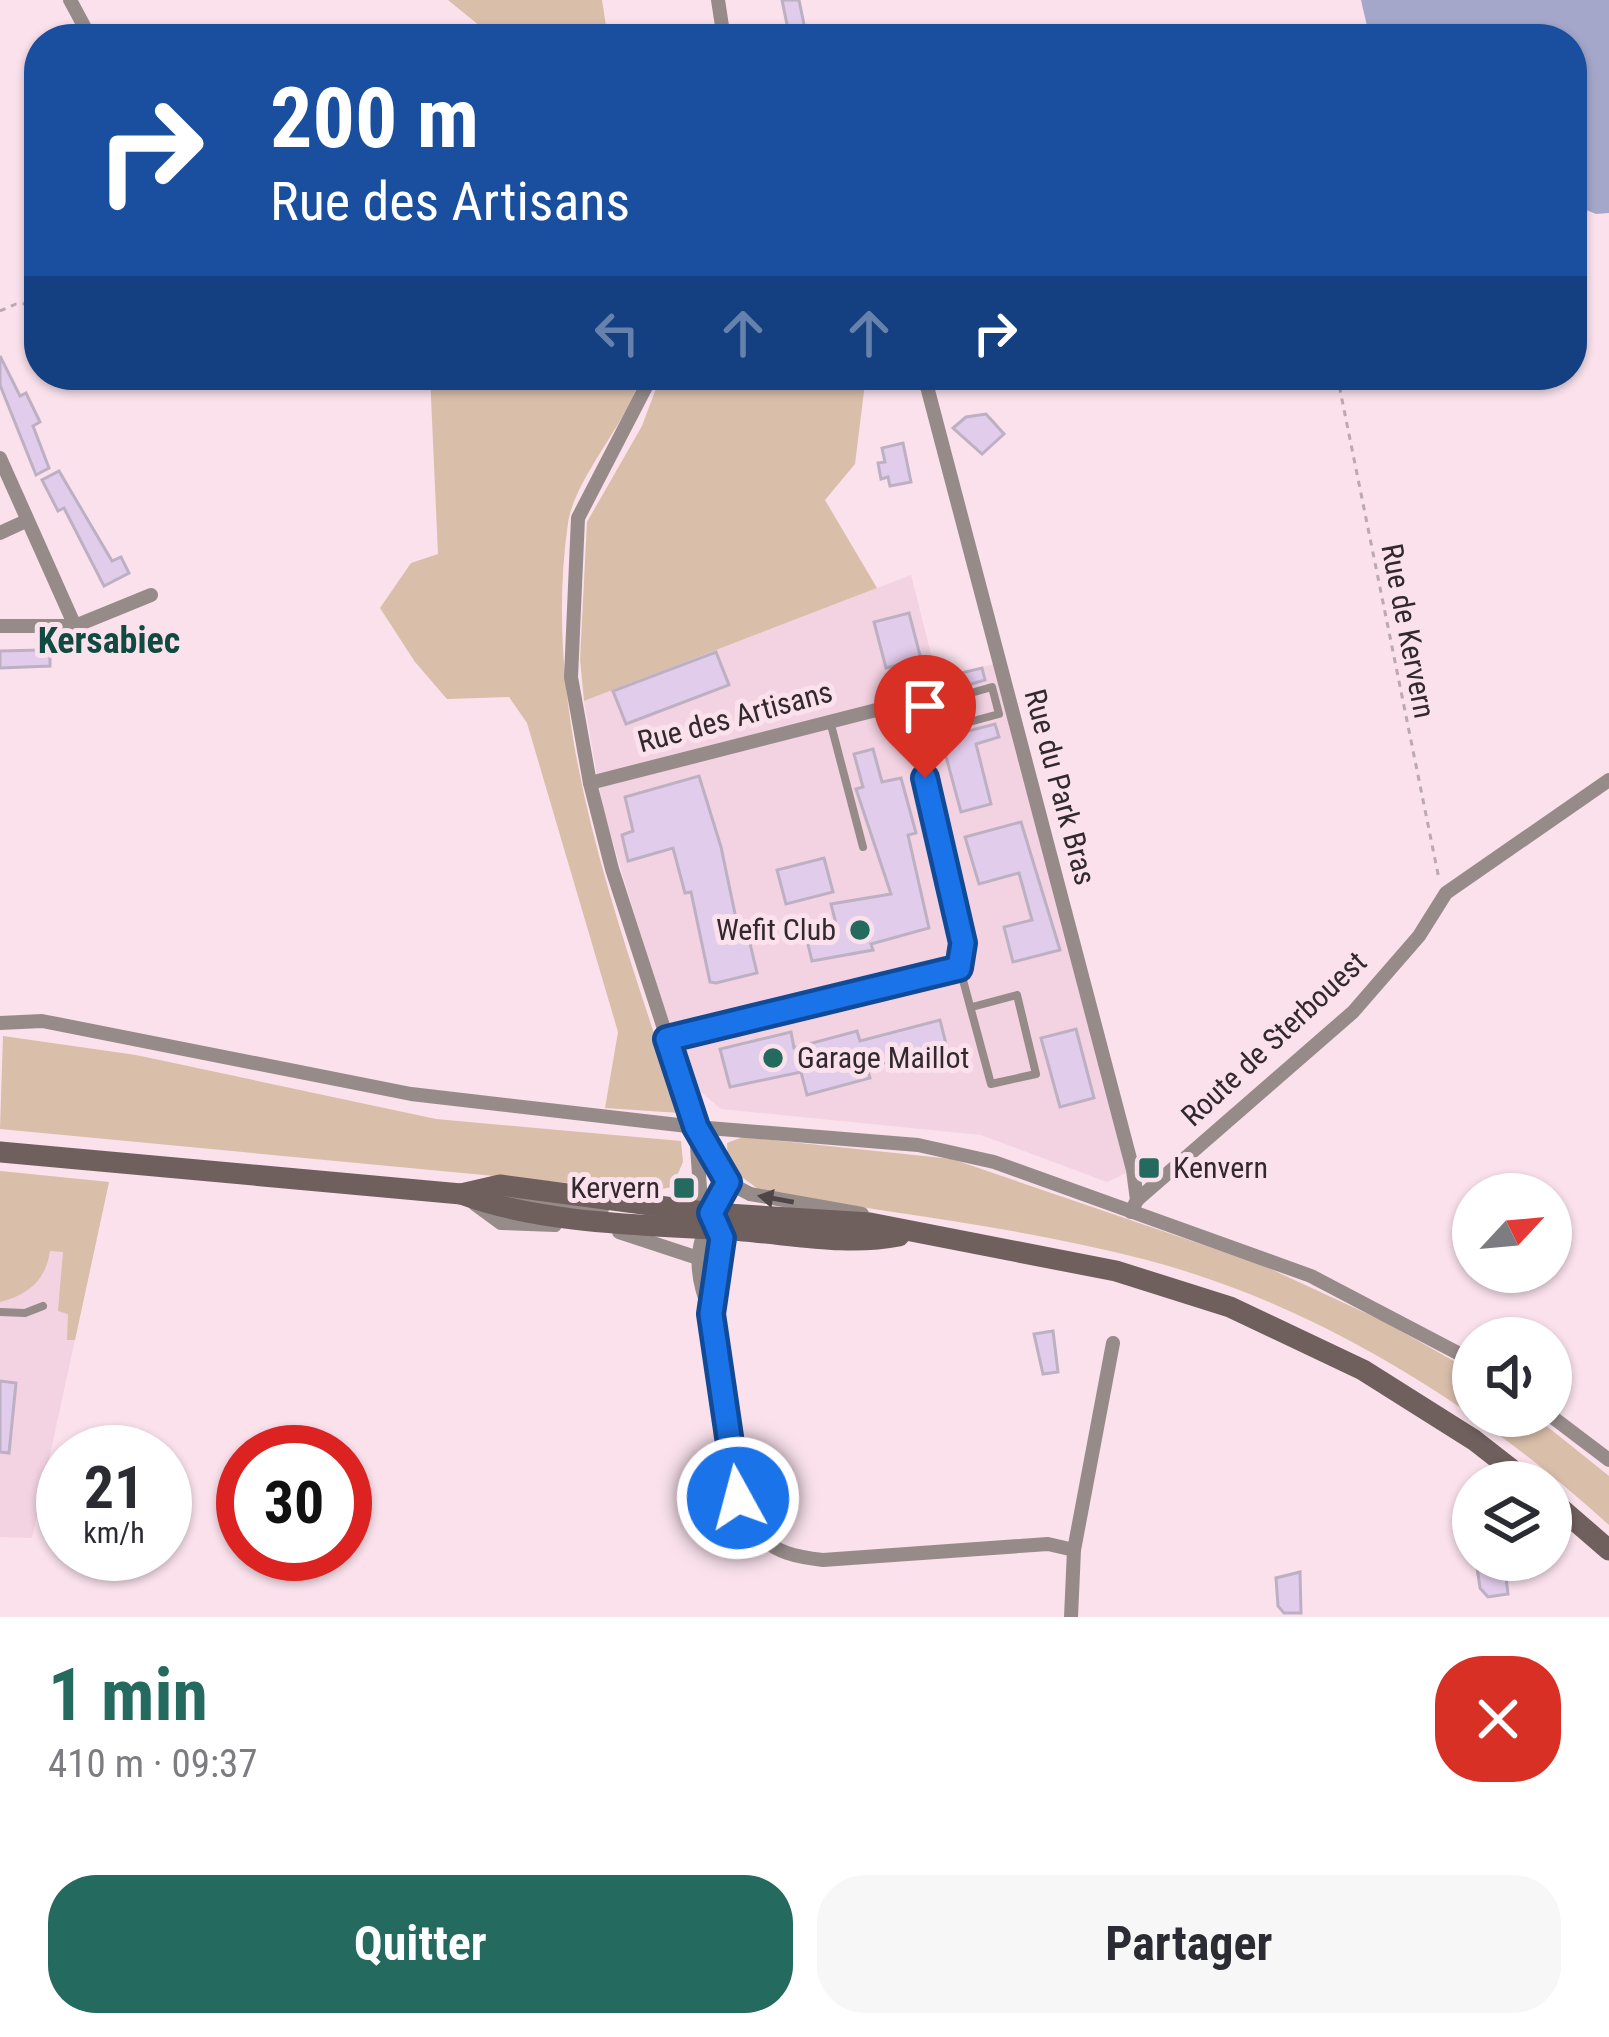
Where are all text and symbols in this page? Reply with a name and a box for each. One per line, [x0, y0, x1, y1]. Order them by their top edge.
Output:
text: 200 m [270, 69, 479, 168]
icon: right [72, 72, 228, 228]
text: Rue des Artisans [270, 170, 630, 233]
icon: left [584, 300, 650, 366]
icon: ahead [710, 300, 776, 366]
icon: ahead [836, 300, 902, 366]
icon: right [962, 300, 1028, 366]
street label: Rue de Kervern [1374, 541, 1443, 721]
district label: Kersabiec [38, 620, 180, 662]
pin [874, 655, 976, 778]
icon: arrive [892, 673, 958, 739]
street label: Rue des Artisans [634, 674, 836, 759]
street label: Rue du Park Bras [1018, 685, 1103, 888]
place label: Wefit Club [716, 912, 836, 947]
marker: Wefit Club [847, 917, 873, 943]
street label: Route de Sterbouest [1174, 944, 1373, 1133]
place label: Garage Maillot [797, 1040, 969, 1075]
marker: Garage Maillot [760, 1045, 786, 1071]
place label: Kenvern [1173, 1150, 1268, 1185]
marker: Kenvern [1136, 1155, 1162, 1181]
place label: Kervern [570, 1170, 660, 1205]
north arrow [1452, 1173, 1572, 1293]
map controls [1452, 1173, 1572, 1581]
marker: Kervern [671, 1175, 697, 1201]
one-way arrow [757, 1189, 795, 1208]
button: sound [1452, 1317, 1572, 1437]
speed limit sign: 30 [216, 1425, 372, 1581]
position arrow [675, 1435, 801, 1561]
text: 21 [84, 1452, 144, 1523]
button: layers [1452, 1461, 1572, 1581]
text: km/h [83, 1515, 145, 1550]
text: 1 min [48, 1653, 208, 1738]
button: close [1435, 1656, 1561, 1782]
text: 410 m · 09:37 [48, 1741, 258, 1787]
button: Quitter [48, 1875, 793, 2013]
button: Partager [817, 1875, 1561, 2013]

